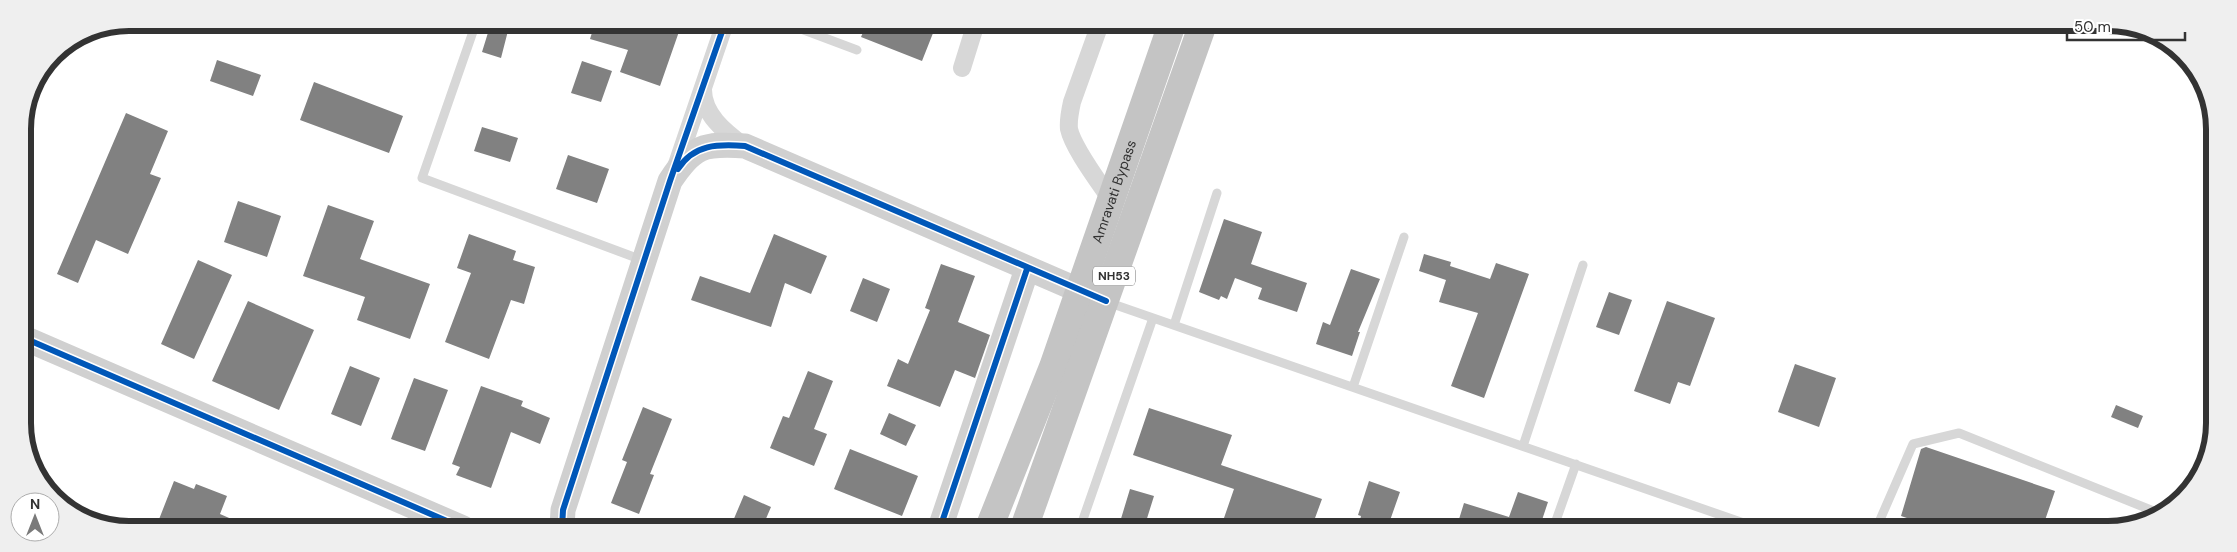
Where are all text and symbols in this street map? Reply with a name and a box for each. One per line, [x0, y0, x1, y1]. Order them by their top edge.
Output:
scale bar [2067, 10, 2184, 42]
text: 50 m [2074, 17, 2111, 37]
street label: Amravati Bypass [1088, 138, 1140, 246]
road number: NH53 [1093, 266, 1135, 286]
north arrow [10, 492, 60, 542]
text: N [30, 495, 40, 513]

